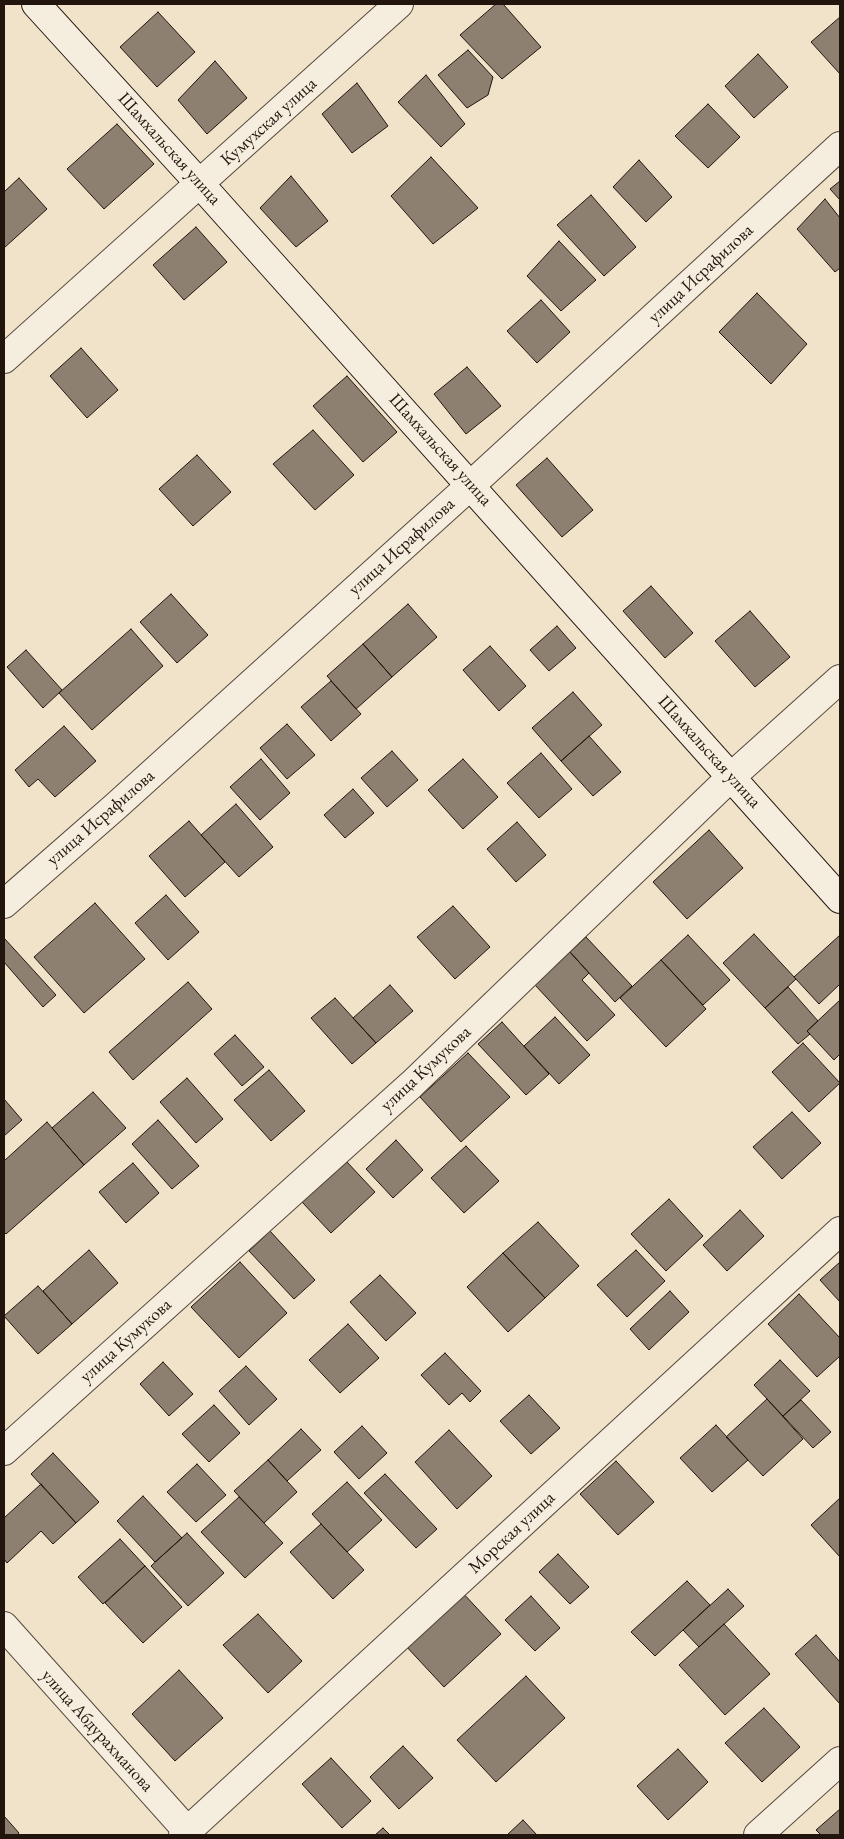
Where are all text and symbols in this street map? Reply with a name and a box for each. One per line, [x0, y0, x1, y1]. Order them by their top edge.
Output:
street label: Кумухская улица [217, 73, 321, 171]
street label: Шамхальская улица [113, 88, 225, 210]
street label: улица Исрафилова [644, 220, 758, 328]
street label: Шамхальская улица [384, 389, 496, 511]
street label: улица Исрафилова [344, 494, 460, 600]
street label: Шамхальская улица [653, 691, 765, 813]
street label: улица Исрафилова [43, 765, 159, 871]
street label: улица Кумукова [376, 1022, 476, 1116]
street label: улица Кумукова [76, 1294, 176, 1388]
street label: Морская улица [464, 1487, 560, 1579]
street label: улица Абдурахманова [36, 1665, 158, 1797]

